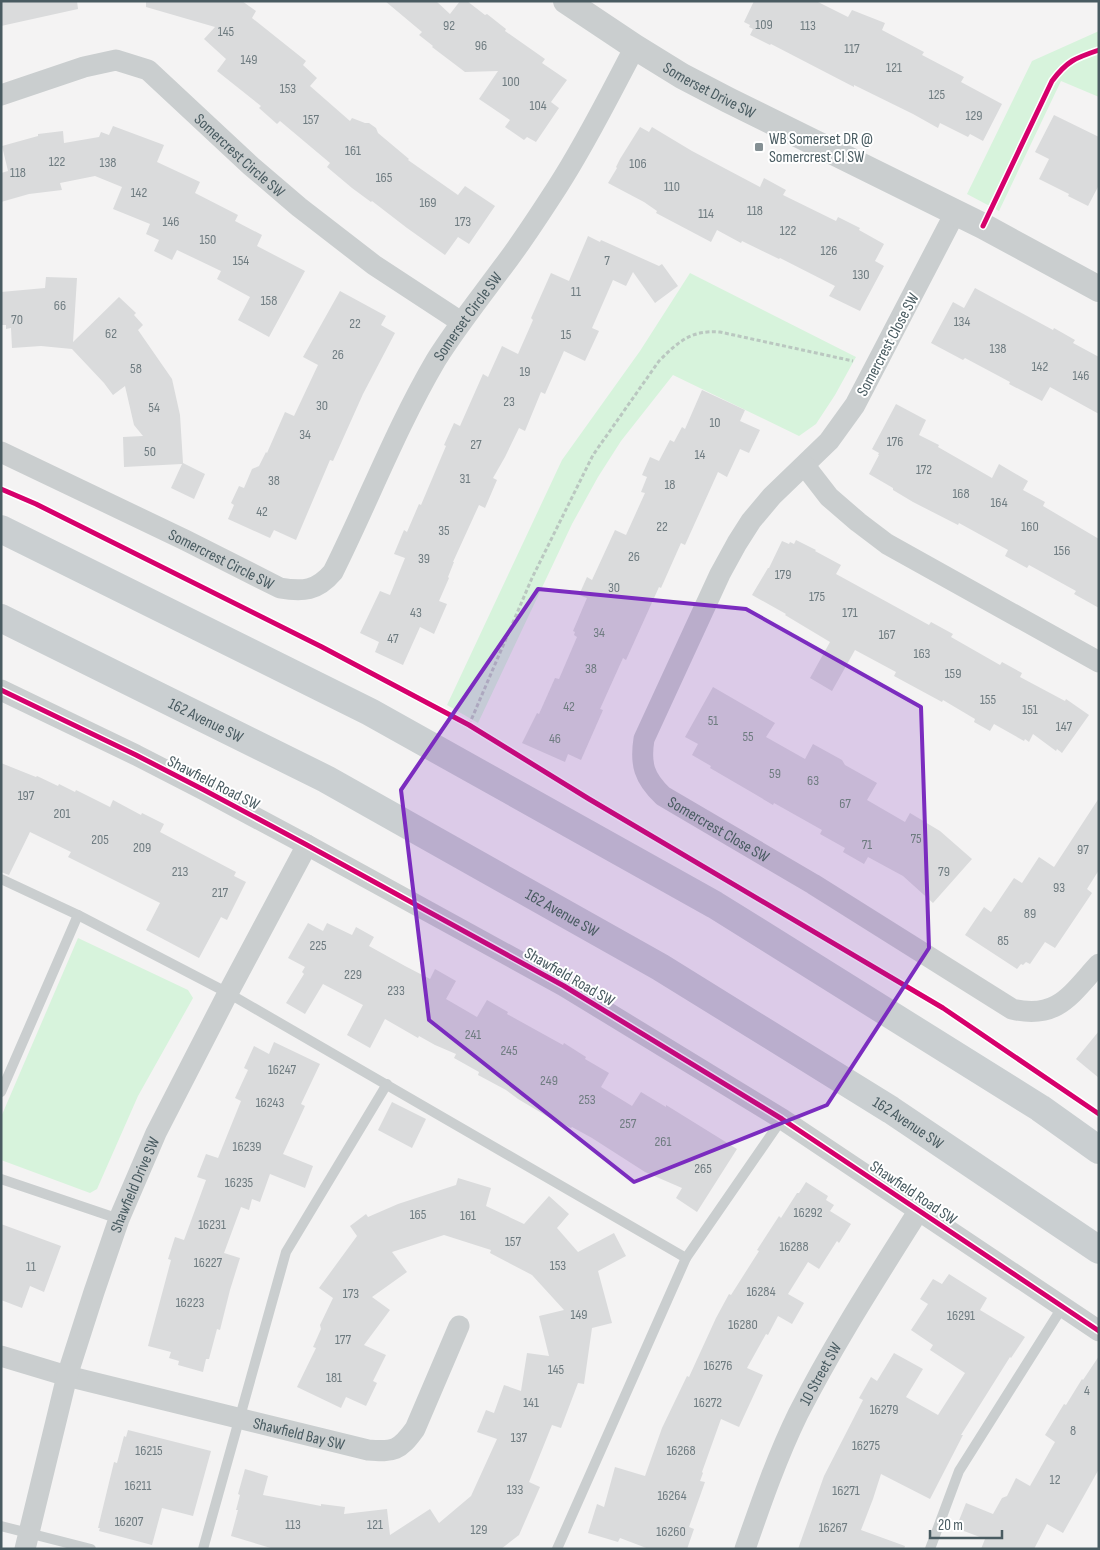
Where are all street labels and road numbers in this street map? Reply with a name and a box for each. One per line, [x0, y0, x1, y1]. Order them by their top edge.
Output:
street label: Somerset Drive SW [659, 59, 759, 123]
street label: Somercrest Circle SW [190, 110, 289, 202]
street label: Somerset Circle SW [430, 268, 507, 365]
street label: Somercrest Close SW [853, 289, 924, 400]
street label: Somercrest Circle SW [165, 526, 277, 595]
street label: 162 Avenue SW [165, 695, 247, 748]
street label: Shawfield Road SW [164, 752, 263, 815]
street label: Somercrest Close SW [664, 793, 773, 867]
street label: 162 Avenue SW [522, 885, 602, 942]
street label: Shawfield Road SW [521, 944, 618, 1011]
street label: 162 Avenue SW [869, 1093, 947, 1154]
street label: Shawfield Drive SW [107, 1134, 164, 1235]
street label: Shawfield Road SW [866, 1157, 961, 1230]
street label: 10 Street SW [796, 1339, 846, 1409]
street label: Shawfield Bay SW [251, 1414, 347, 1455]

